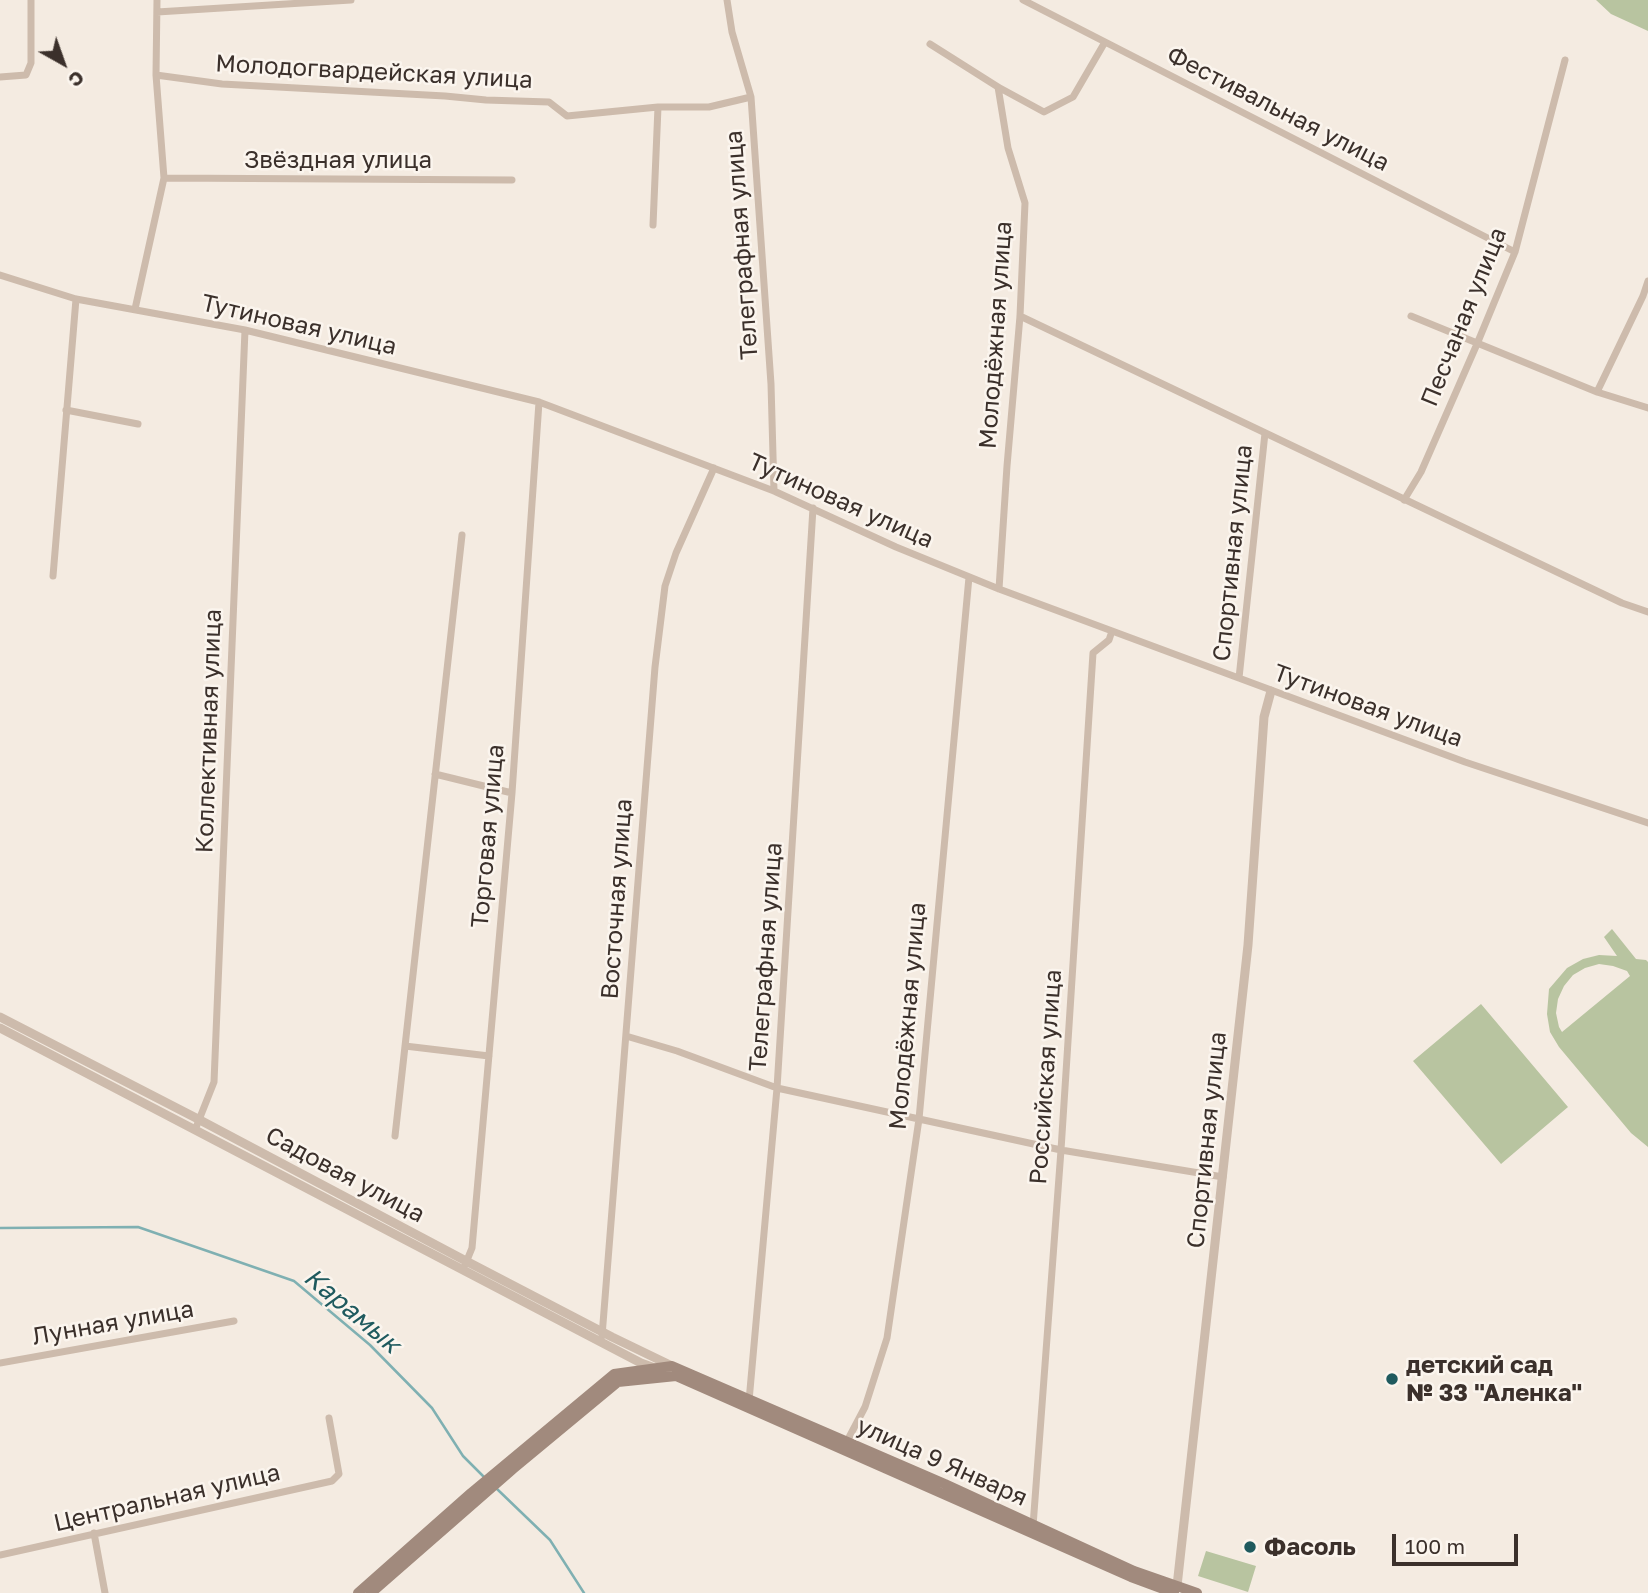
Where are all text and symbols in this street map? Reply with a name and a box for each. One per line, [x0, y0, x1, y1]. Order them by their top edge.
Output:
north arrow [28, 28, 98, 98]
street label: Фестивальная улица [1162, 40, 1394, 178]
street label: Молодогвардейская улица [215, 49, 533, 95]
text: С [64, 66, 89, 93]
street label: Телеграфная улица [720, 129, 764, 361]
street label: Звёздная улица [244, 146, 432, 174]
street label: Молодёжная улица [974, 220, 1018, 450]
street label: Песчаная улица [1415, 223, 1513, 411]
street label: Тутиновая улица [199, 289, 399, 361]
street label: Спортивная улица [1207, 443, 1259, 663]
street label: Тутиновая улица [744, 447, 938, 555]
street label: Коллективная улица [190, 608, 228, 854]
street label: Тутиновая улица [1269, 658, 1467, 754]
street label: Торговая улица [466, 743, 510, 929]
street label: Восточная улица [596, 798, 638, 1000]
street label: Телеграфная улица [744, 841, 788, 1073]
street label: Молодёжная улица [884, 901, 932, 1131]
street label: Российская улица [1024, 968, 1068, 1186]
street label: Спортивная улица [1181, 1030, 1233, 1250]
street label: Садовая улица [261, 1121, 429, 1229]
water label: Карамык [298, 1262, 406, 1360]
street label: Лунная улица [30, 1295, 196, 1351]
place label: детский сад № 33 "Аленка" [1406, 1351, 1582, 1407]
marker: детский сад № 33 "Аленка" [1384, 1371, 1400, 1387]
street label: улица 9 Января [852, 1412, 1032, 1512]
street label: Центральная улица [51, 1458, 283, 1538]
scale bar [1396, 1520, 1522, 1564]
place label: Фасоль [1264, 1533, 1356, 1561]
text: 100 m [1405, 1533, 1465, 1559]
marker: Фасоль [1242, 1539, 1258, 1555]

